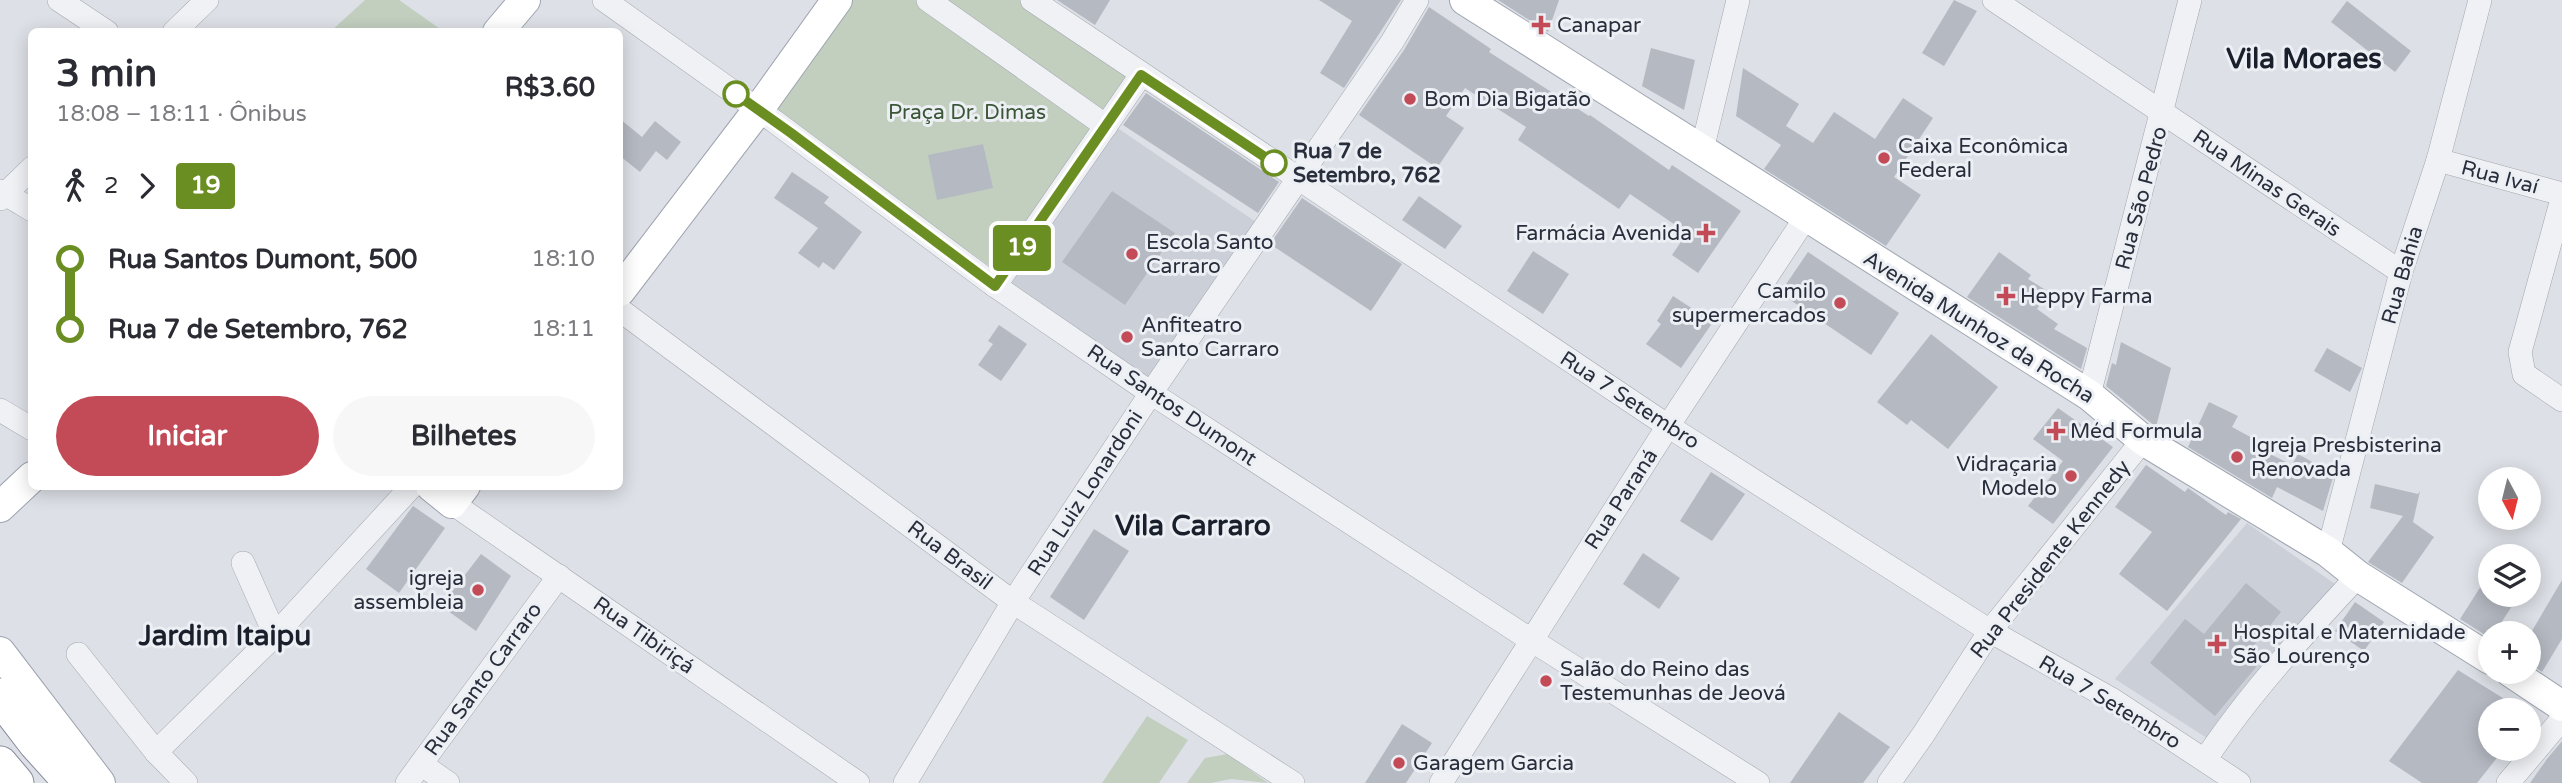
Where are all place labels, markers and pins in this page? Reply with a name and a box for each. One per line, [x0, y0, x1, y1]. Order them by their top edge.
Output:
place label: Canapar [1557, 13, 1641, 38]
marker: Canapar [1531, 15, 1551, 35]
unlabelled marker [723, 81, 749, 107]
place label: Bom Dia Bigatão [1424, 87, 1591, 112]
marker: Bom Dia Bigatão [1402, 91, 1418, 107]
place label: Caixa Econômica Federal [1898, 134, 2068, 183]
place label: Rua 7 de Setembro, 762 [1293, 139, 1441, 188]
marker: Rua 7 de Setembro, 762 [1261, 150, 1287, 176]
marker: Caixa Econômica Federal [1876, 150, 1892, 166]
place label: Farmácia Avenida [1515, 221, 1692, 246]
marker: Farmácia Avenida [1698, 225, 1714, 241]
place label: Escola Santo Carraro [1146, 230, 1274, 279]
marker: Escola Santo Carraro [1124, 246, 1140, 262]
place label: Camilo supermercados [1672, 279, 1826, 328]
place label: Heppy Farma [2020, 284, 2153, 309]
marker: Heppy Farma [1998, 288, 2014, 304]
marker: Camilo supermercados [1832, 295, 1848, 311]
place label: Anfiteatro Santo Carraro [1141, 313, 1279, 362]
marker: Anfiteatro Santo Carraro [1119, 329, 1135, 345]
place label: Méd Formula [2070, 419, 2202, 444]
marker: Méd Formula [2048, 423, 2064, 439]
place label: Igreja Presbisterina Renovada [2251, 433, 2442, 482]
marker: Igreja Presbisterina Renovada [2229, 449, 2245, 465]
place label: Vidraçaria Modelo [1956, 452, 2057, 501]
marker: Vidraçaria Modelo [2063, 468, 2079, 484]
place label: igreja assembleia [353, 566, 464, 615]
marker: igreja assembleia [470, 582, 486, 598]
place label: Hospital e Maternidade São Lourenço [2233, 620, 2466, 669]
marker: Hospital e Maternidade São Lourenço [2207, 634, 2227, 654]
place label: Salão do Reino das Testemunhas de Jeová [1560, 657, 1786, 706]
marker: Salão do Reino das Testemunhas de Jeová [1538, 673, 1554, 689]
place label: Garagem Garcia [1413, 751, 1574, 776]
marker: Garagem Garcia [1391, 755, 1407, 771]

